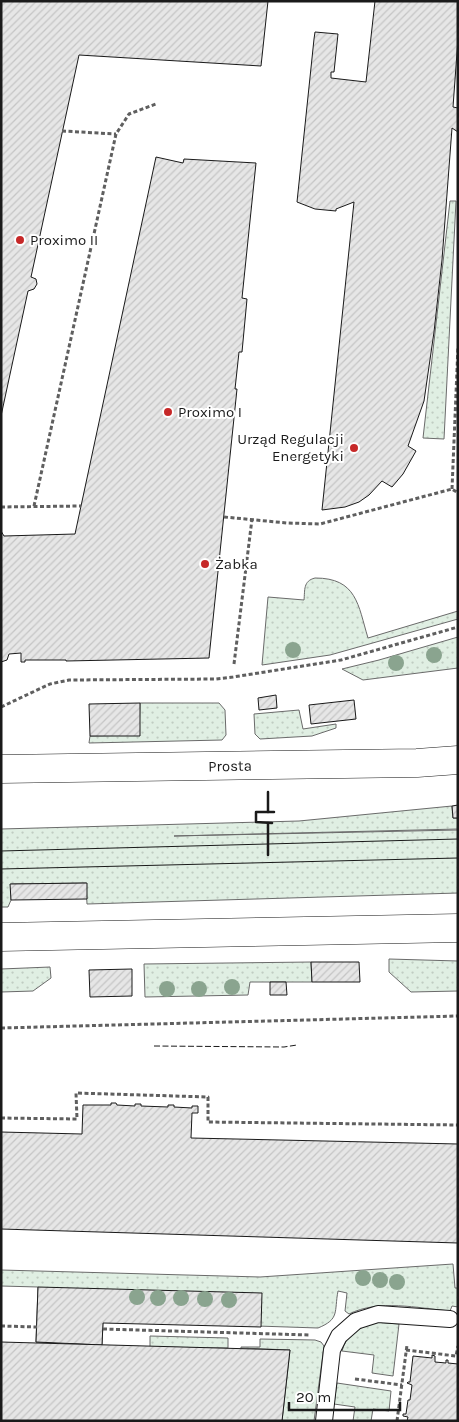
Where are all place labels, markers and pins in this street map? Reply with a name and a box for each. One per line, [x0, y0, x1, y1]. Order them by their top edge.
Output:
place label: Proximo II [30, 231, 98, 249]
marker: Proximo II [14, 234, 26, 246]
place label: Proximo I [178, 403, 242, 421]
marker: Proximo I [162, 406, 174, 418]
place label: Urząd Regulacji Energetyki [237, 430, 344, 465]
marker: Urząd Regulacji Energetyki [348, 442, 360, 454]
place label: Żabka [215, 555, 258, 573]
marker: Żabka [199, 558, 211, 570]

